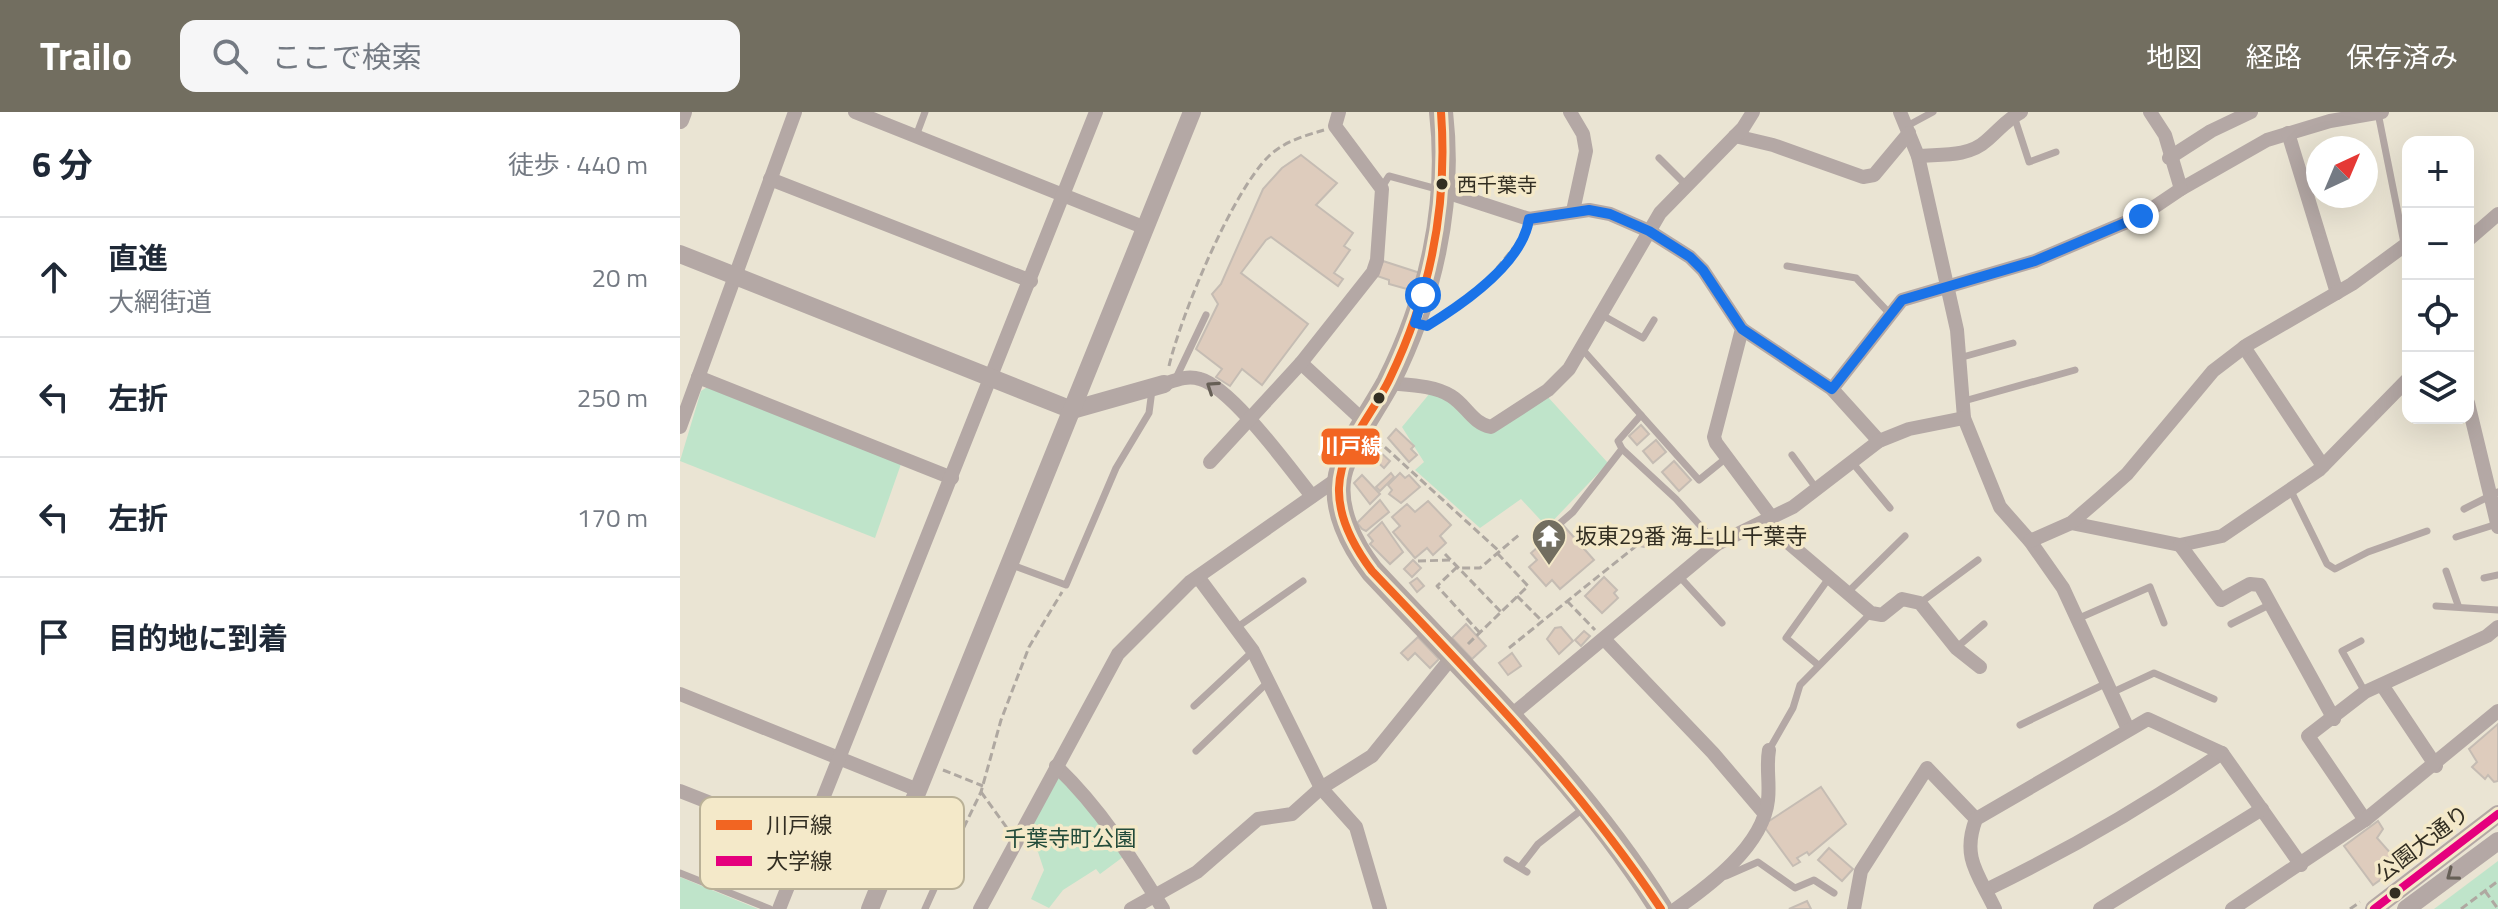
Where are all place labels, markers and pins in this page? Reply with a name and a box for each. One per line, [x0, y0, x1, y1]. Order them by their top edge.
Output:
place label: 西千葉寺 [1457, 169, 1537, 200]
marker: 西千葉寺 [1434, 176, 1450, 192]
unlabelled marker [1371, 390, 1387, 406]
temple icon: 坂東29番 海上山 千葉寺 [1530, 517, 1568, 567]
place label: 坂東29番 海上山 千葉寺 [1575, 519, 1807, 553]
unlabelled marker [2387, 885, 2403, 901]

